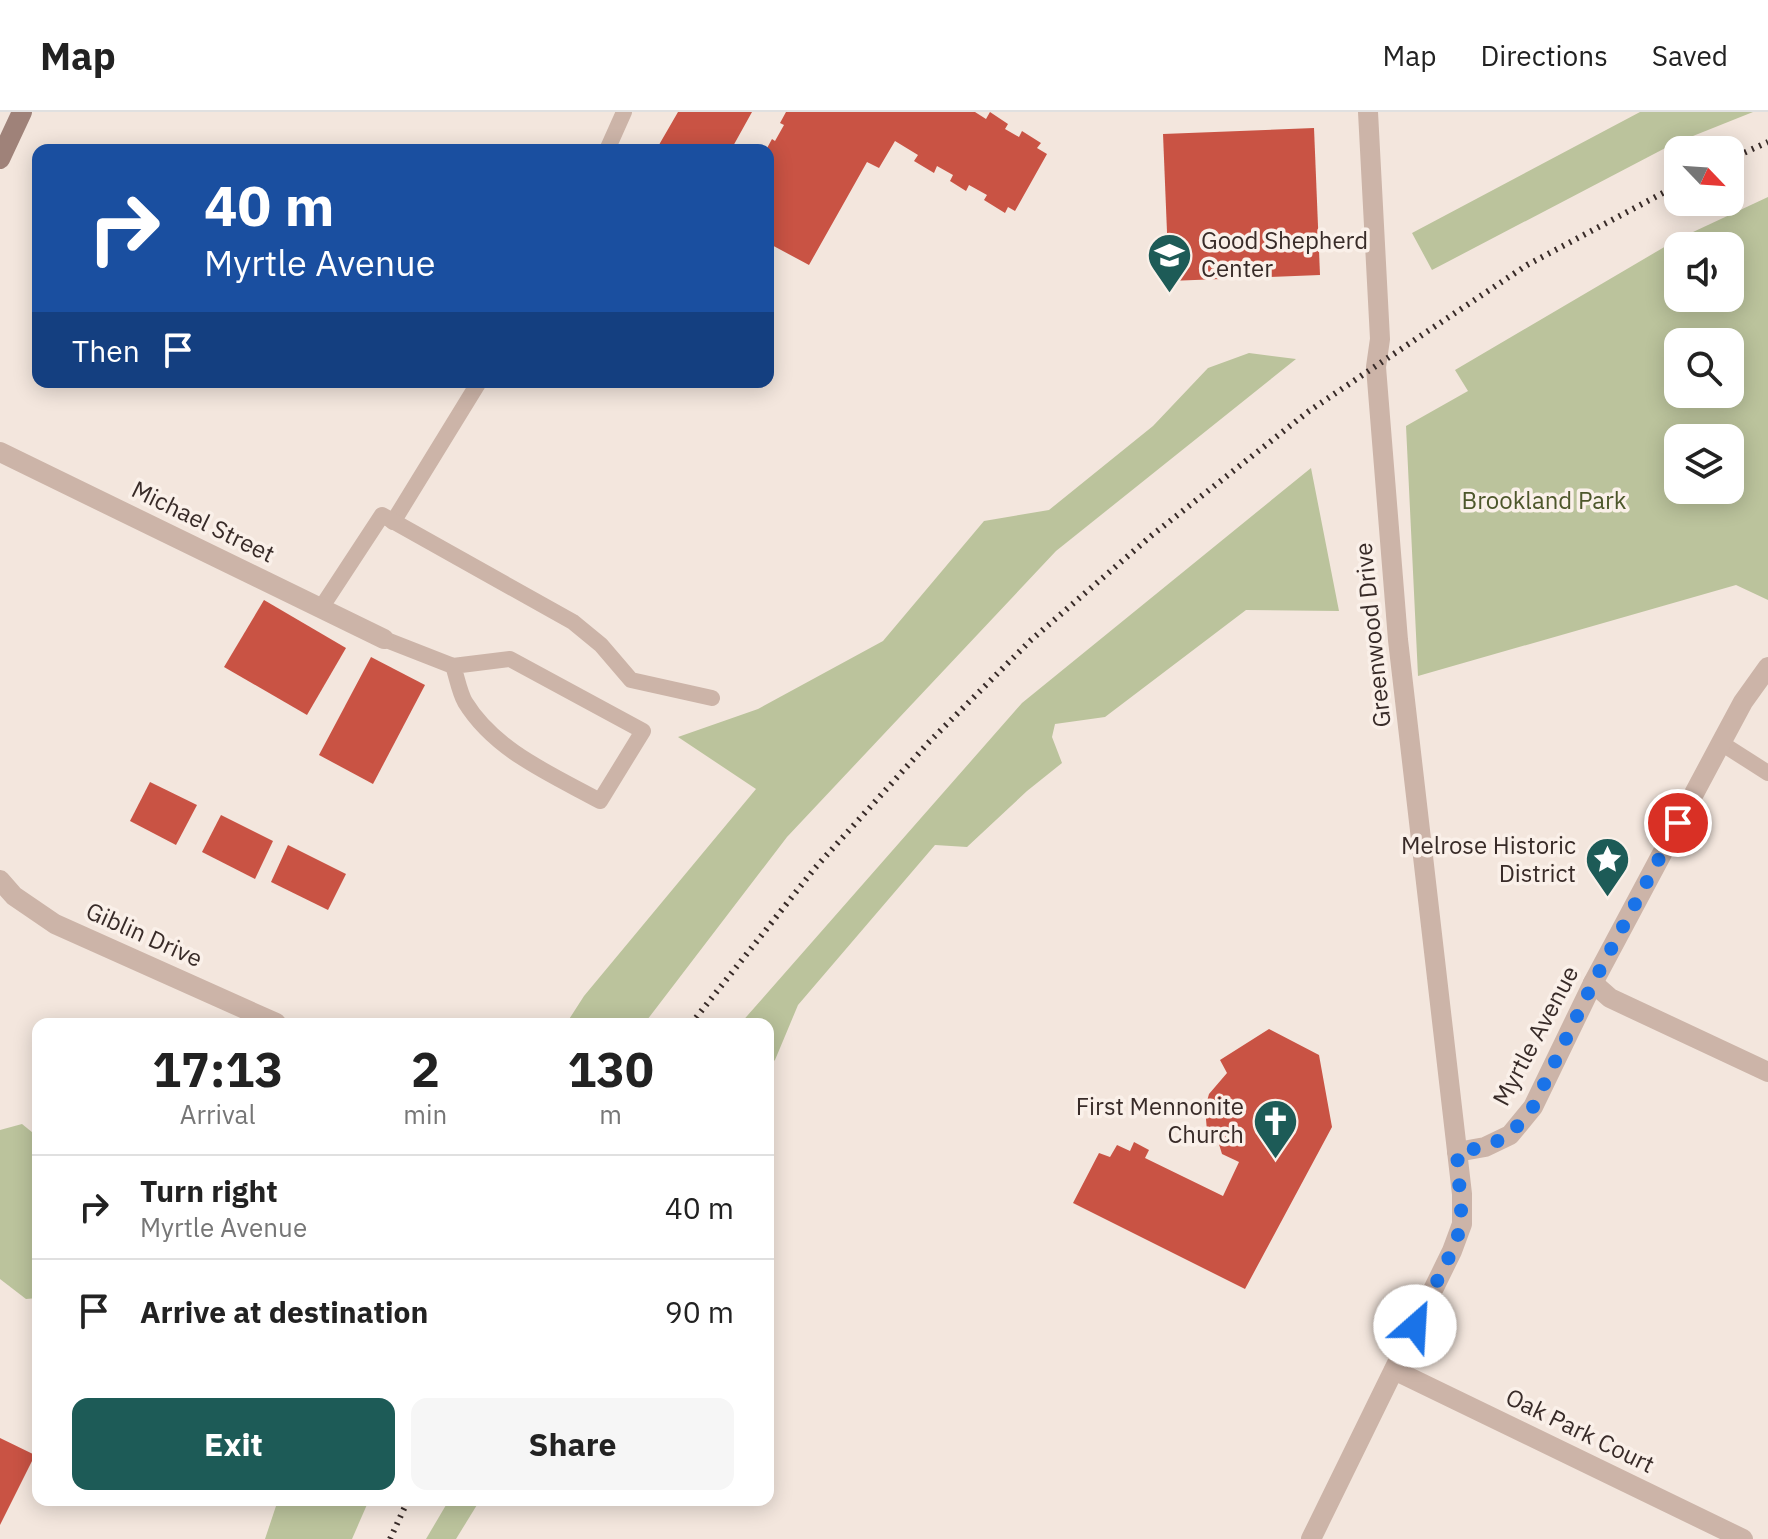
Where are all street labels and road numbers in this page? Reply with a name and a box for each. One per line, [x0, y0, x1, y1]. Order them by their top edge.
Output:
street label: Michael Street [127, 473, 280, 570]
street label: Greenwood Drive [1346, 541, 1398, 729]
street label: Giblin Drive [81, 894, 208, 974]
street label: Myrtle Avenue [1485, 960, 1585, 1111]
street label: Oak Park Court [1501, 1380, 1660, 1480]

